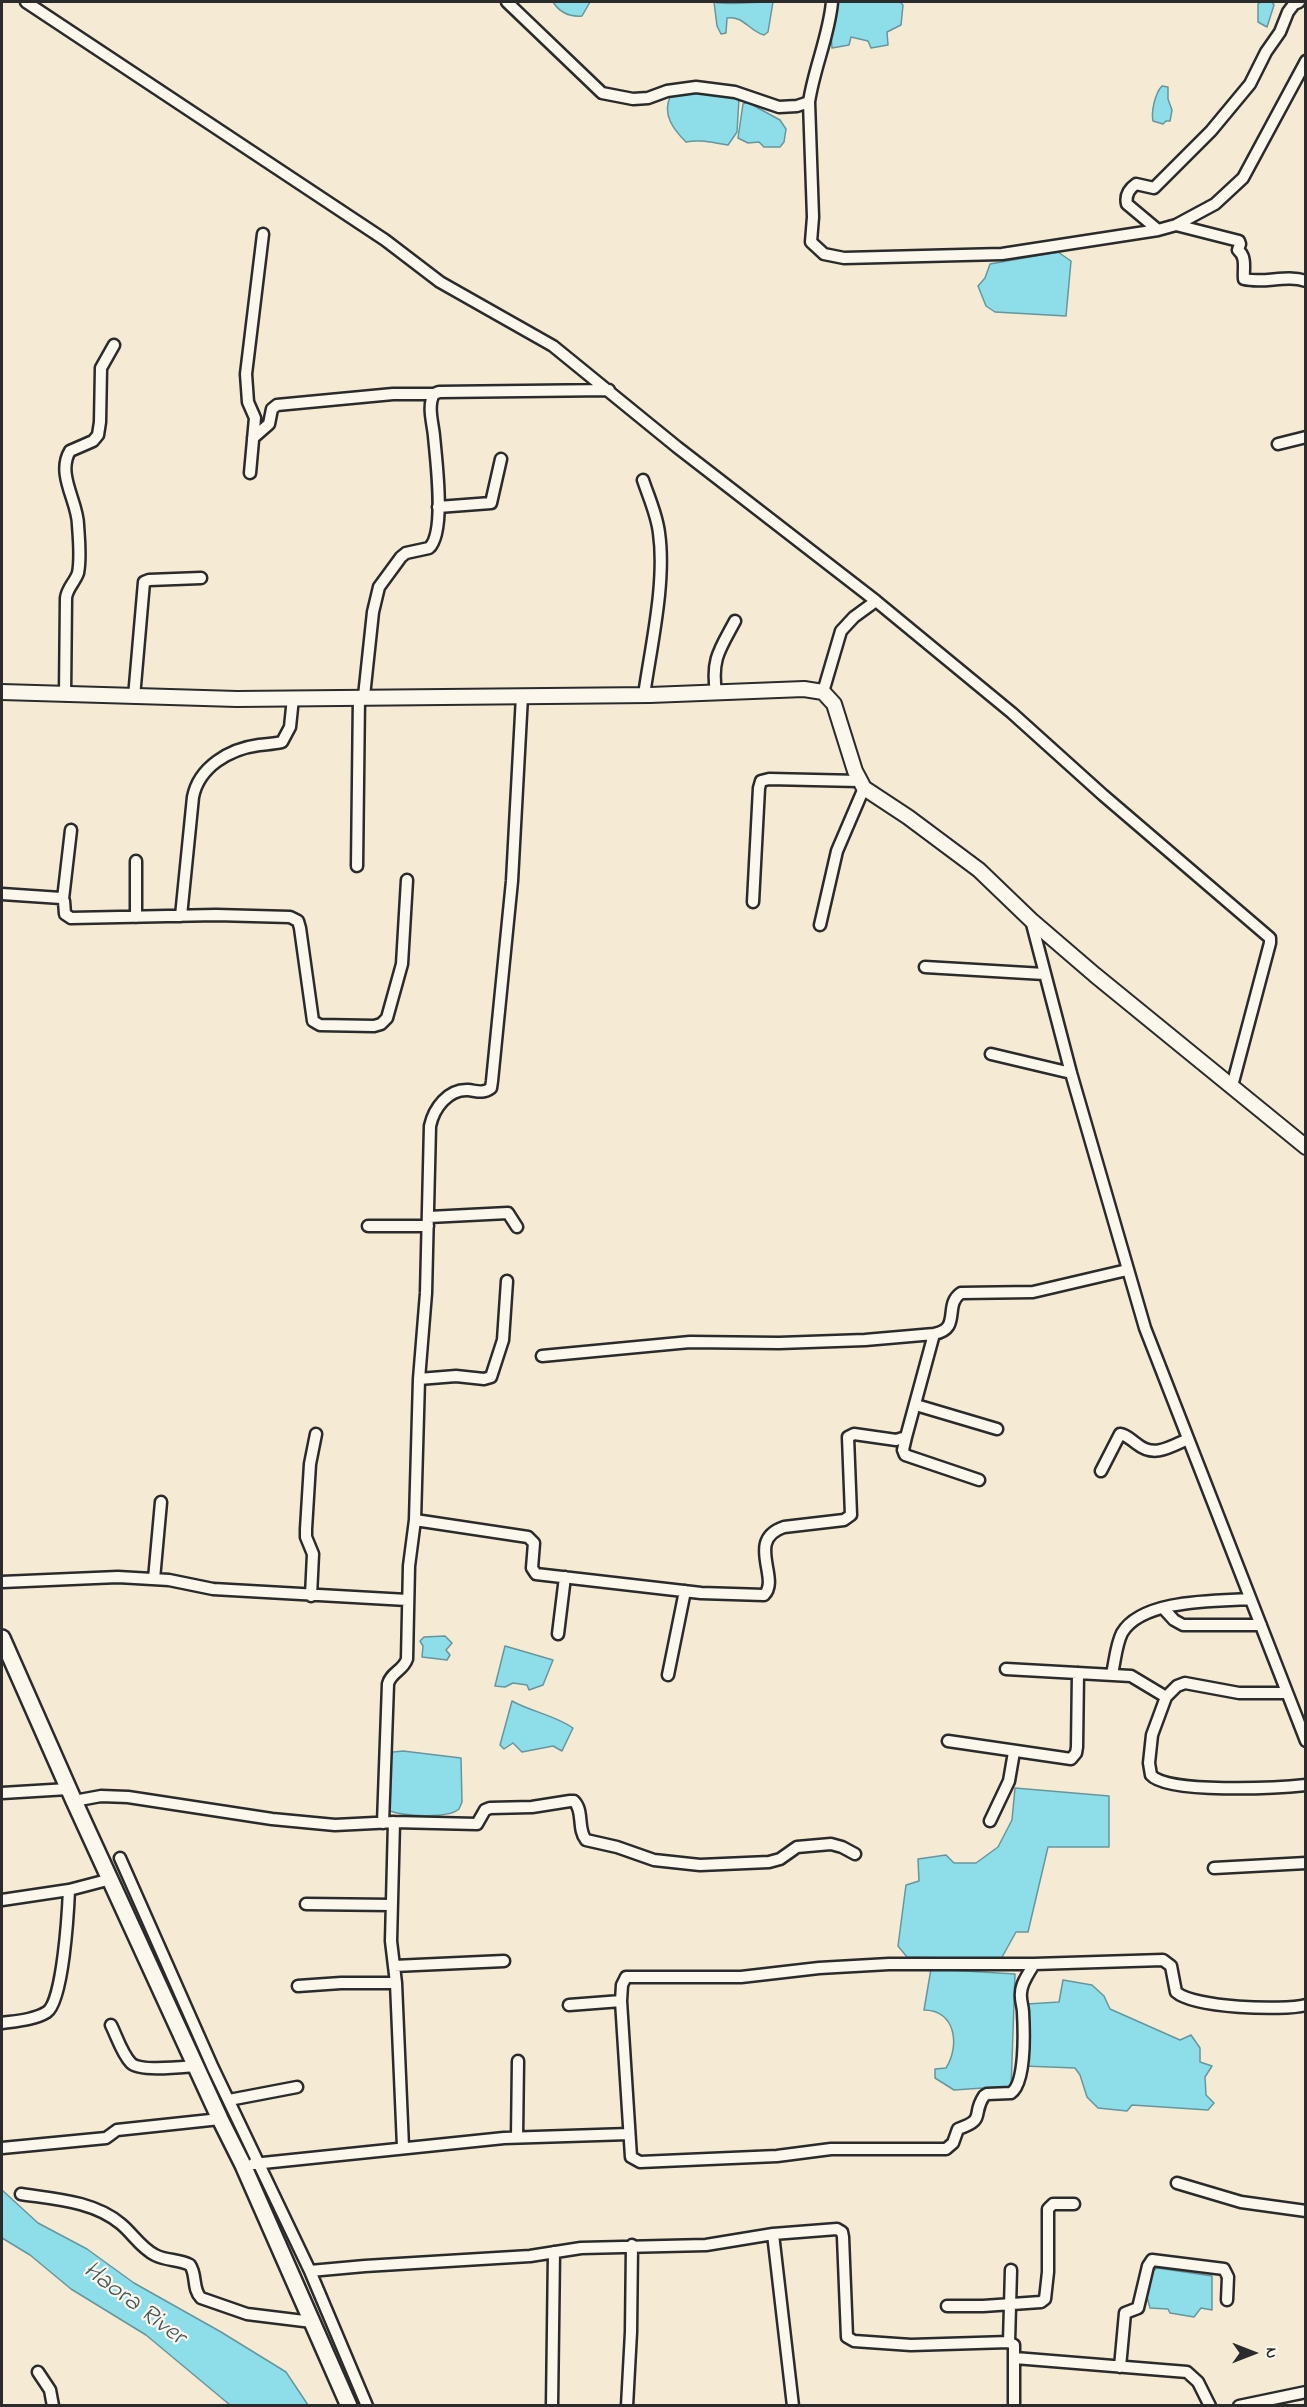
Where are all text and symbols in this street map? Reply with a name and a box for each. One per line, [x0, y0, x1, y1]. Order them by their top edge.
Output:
water label: Haora River [75, 2256, 191, 2354]
north arrow [1223, 2323, 1283, 2383]
text: N [1259, 2348, 1283, 2358]

